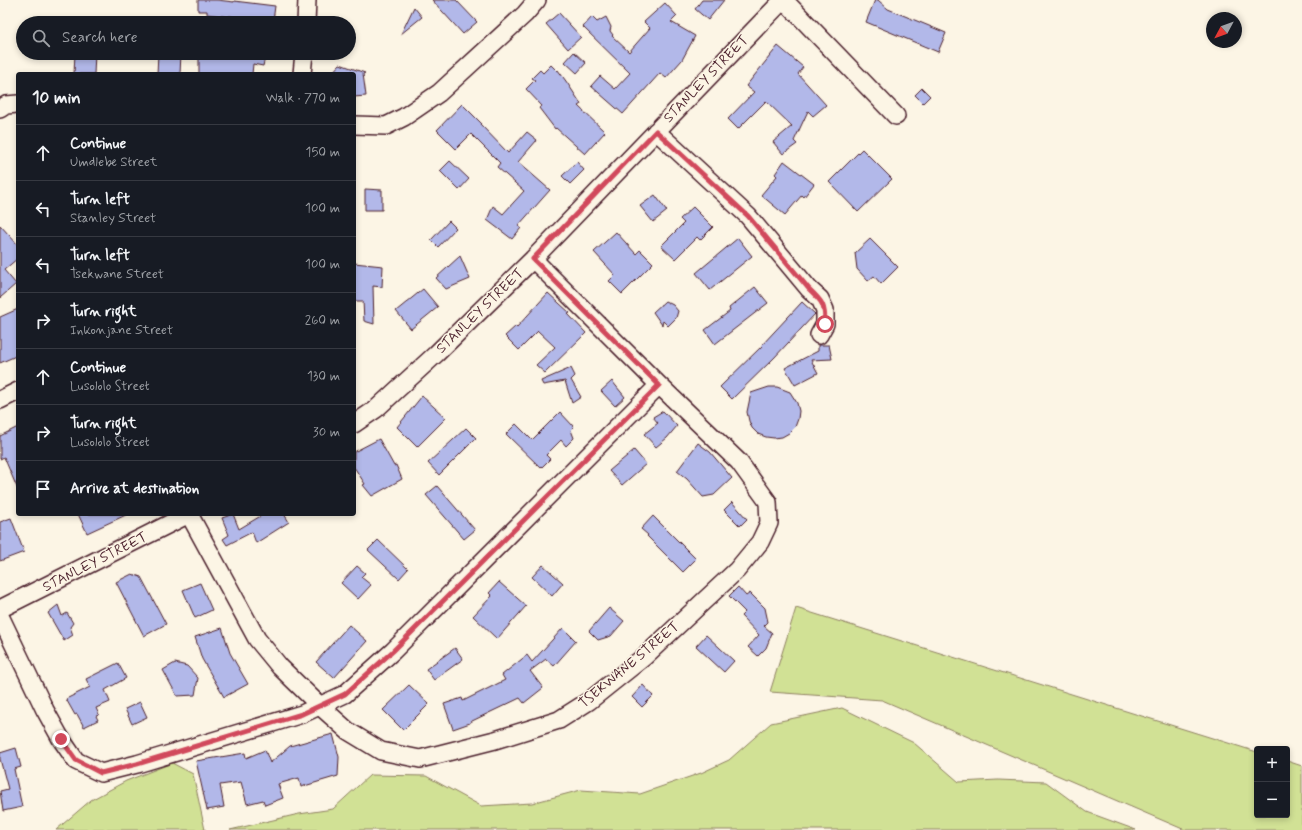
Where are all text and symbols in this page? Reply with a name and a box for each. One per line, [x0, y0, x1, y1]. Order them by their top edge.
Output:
north arrow [1206, 12, 1242, 48]
search box [16, 16, 356, 60]
icon: search [30, 27, 52, 49]
text: Search here [62, 28, 138, 48]
street label: STANLEY STREET [660, 31, 752, 127]
text: 10 min [32, 87, 81, 109]
text: Walk · 770 m [266, 90, 340, 107]
text: Continue [70, 134, 126, 154]
icon: ahead [32, 142, 54, 164]
text: 150 m [306, 144, 340, 161]
text: Umdlebe Street [70, 154, 157, 171]
text: Turn left [70, 190, 130, 210]
icon: left [32, 198, 54, 220]
text: 100 m [305, 200, 340, 217]
text: Stanley Street [70, 210, 156, 227]
text: Turn left [70, 246, 130, 266]
icon: left [32, 254, 54, 276]
text: 100 m [305, 256, 340, 273]
street label: STANLEY STREET [432, 265, 528, 357]
text: Tsekwane Street [70, 266, 164, 283]
text: Turn right [70, 302, 137, 322]
icon: right [32, 310, 54, 332]
text: 260 m [305, 312, 340, 329]
route start [816, 315, 834, 333]
text: Inkonjane Street [70, 322, 173, 339]
text: Continue [70, 358, 126, 378]
icon: ahead [32, 366, 54, 388]
text: 130 m [307, 368, 340, 385]
text: Lusololo Street [70, 378, 150, 395]
text: Turn right [70, 414, 137, 434]
icon: right [32, 422, 54, 444]
text: 30 m [313, 424, 340, 441]
text: Lusololo Street [70, 434, 150, 451]
icon: arrive [32, 478, 54, 500]
text: Arrive at destination [70, 479, 199, 499]
street label: STANLEY STREET [40, 528, 150, 596]
street label: TSEKWANE STREET [575, 618, 683, 712]
route end [52, 730, 70, 748]
map controls [1254, 746, 1290, 818]
button: + [1254, 746, 1290, 782]
button: − [1254, 782, 1290, 818]

